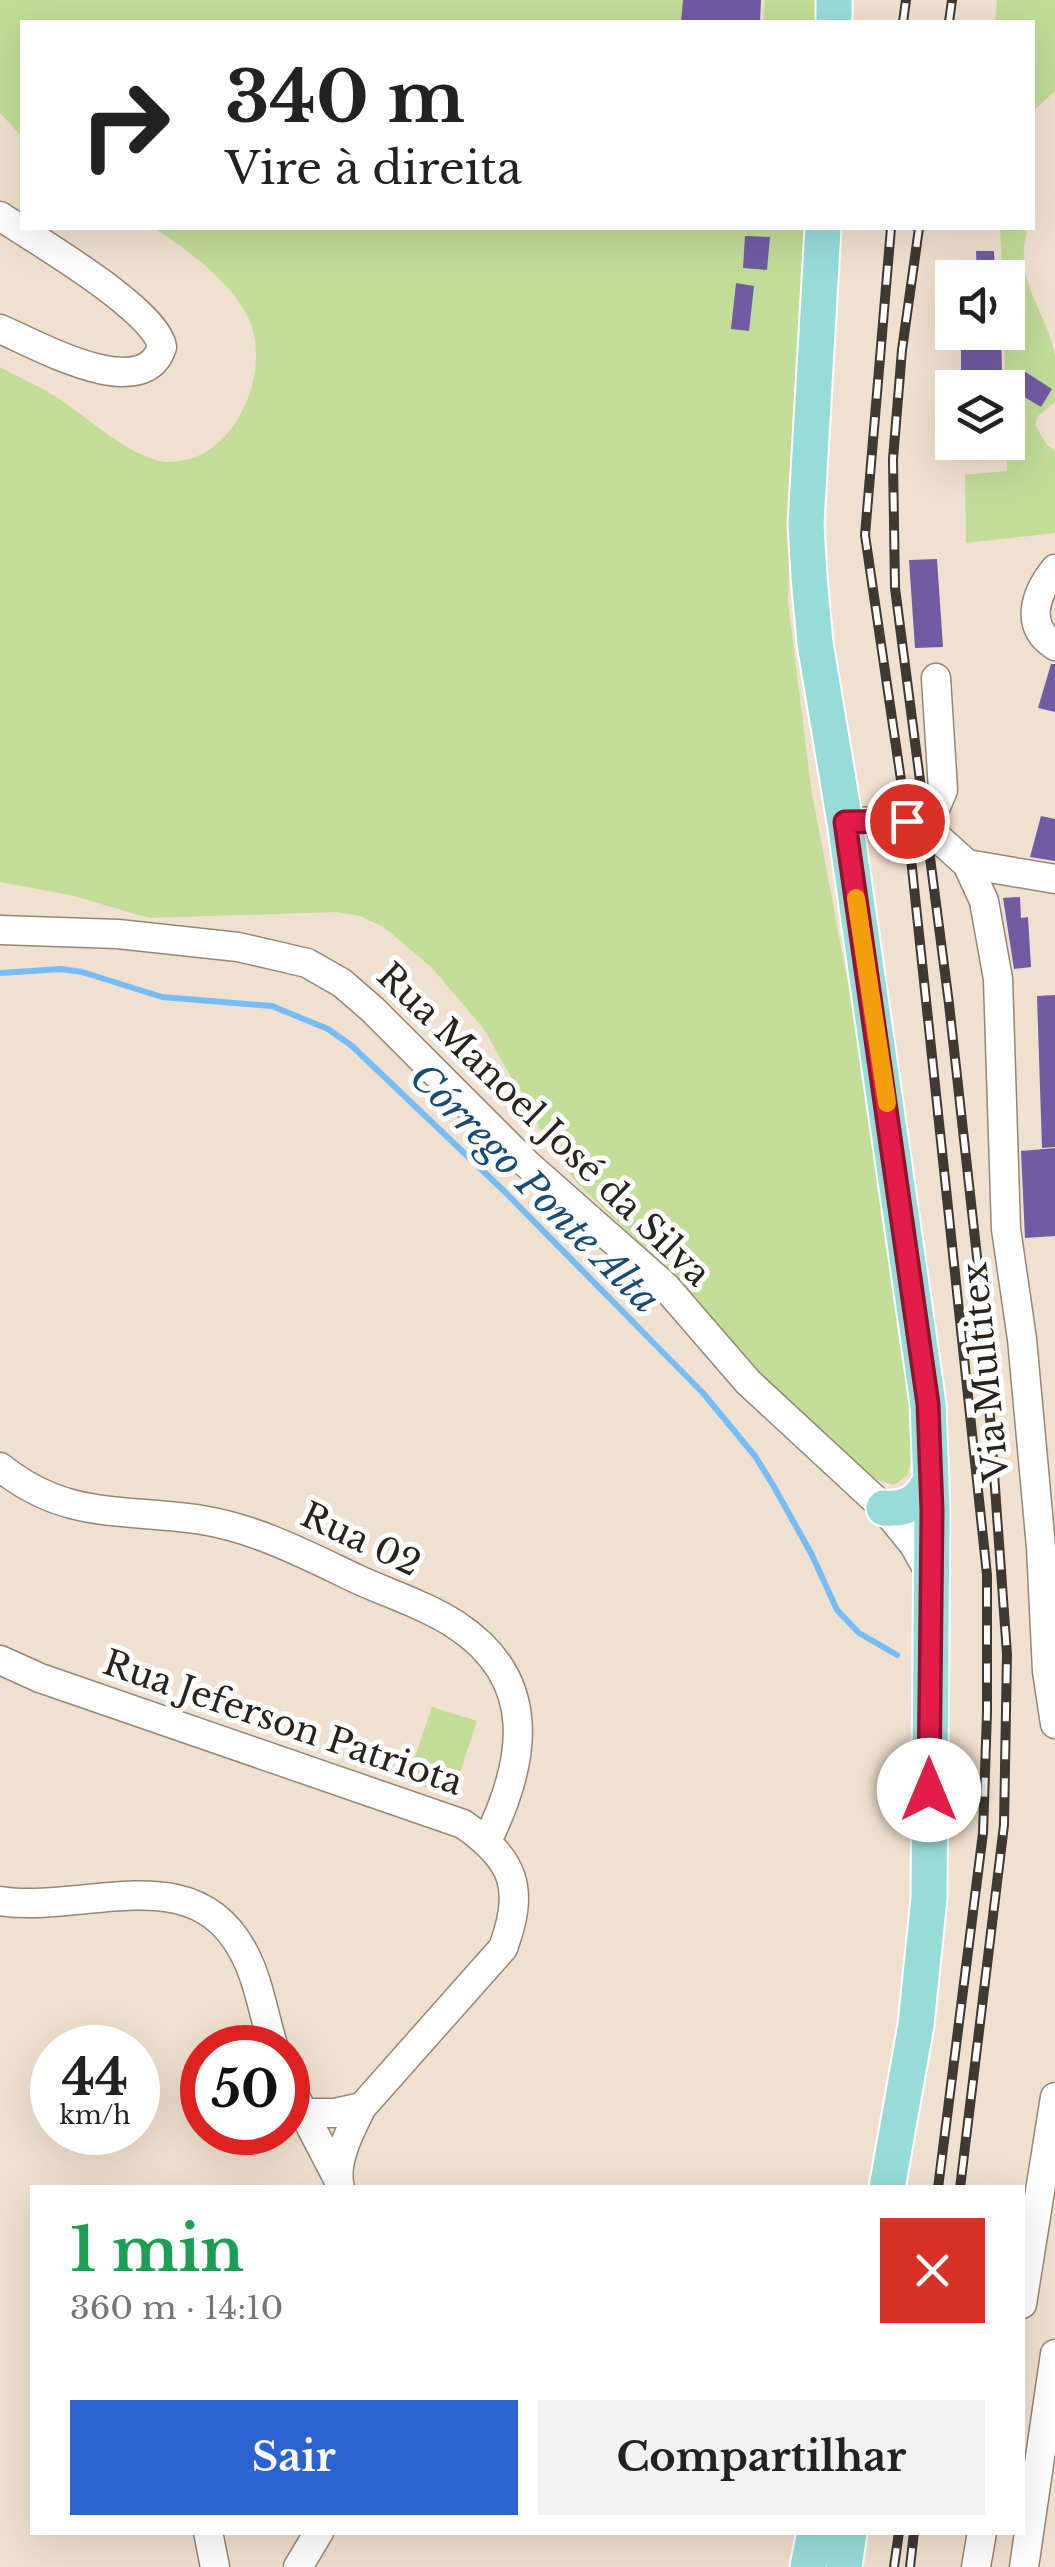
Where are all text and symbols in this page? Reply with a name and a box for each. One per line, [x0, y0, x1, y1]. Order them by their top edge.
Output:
text: 340 m [225, 54, 465, 141]
icon: right [60, 60, 190, 190]
text: Vire à direita [225, 140, 522, 196]
map controls [935, 260, 1025, 460]
button: sound [935, 260, 1025, 350]
button: layers [935, 370, 1025, 460]
pin [865, 779, 950, 864]
icon: arrive [880, 794, 935, 849]
street label: Rua Manoel José da Silva [368, 953, 720, 1295]
water label: Córrego Ponte Alta [400, 1053, 670, 1323]
street label: Via Multitex [952, 1260, 1018, 1485]
street label: Rua 02 [295, 1493, 427, 1585]
street label: Rua Jeferson Patriota [98, 1640, 469, 1804]
position arrow [877, 1738, 981, 1842]
speed limit sign: 50 [180, 2025, 310, 2155]
text: 44 [62, 2046, 128, 2109]
text: km/h [60, 2100, 130, 2131]
text: 1 min [70, 2213, 244, 2287]
button: close [880, 2218, 985, 2323]
text: 360 m · 14:10 [70, 2288, 283, 2328]
button: Sair [70, 2400, 518, 2515]
button: Compartilhar [538, 2400, 985, 2515]

